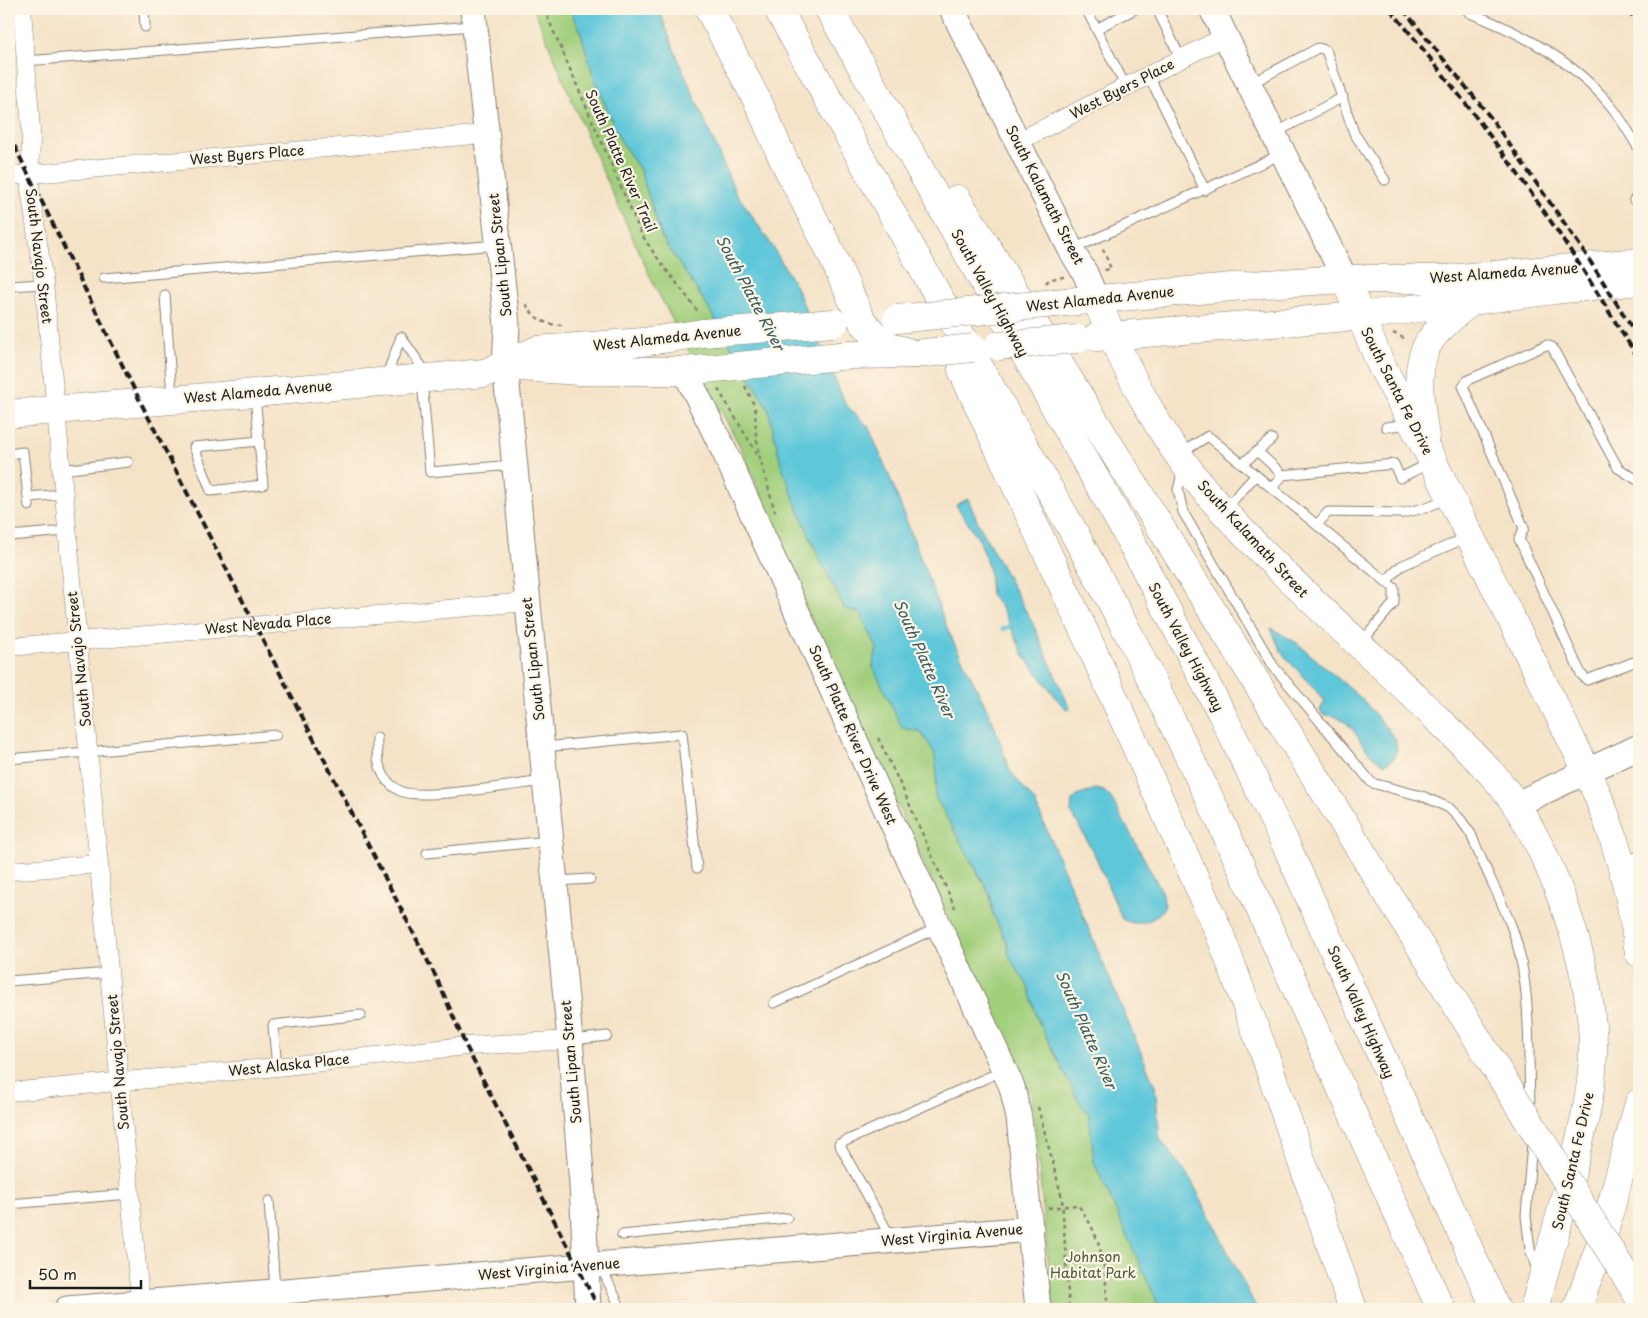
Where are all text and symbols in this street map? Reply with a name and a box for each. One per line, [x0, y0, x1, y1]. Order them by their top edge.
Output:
street label: West Byers Place [1066, 53, 1178, 124]
street label: South Platte River Trail [580, 86, 662, 236]
street label: South Kalamath Street [1001, 121, 1090, 268]
street label: West Byers Place [189, 139, 305, 170]
street label: South Navajo Street [21, 187, 58, 325]
street label: South Lipan Street [483, 192, 516, 318]
street label: South Valley Highway [946, 225, 1034, 361]
water label: South Platte River [711, 231, 792, 356]
street label: West Alameda Avenue [1429, 257, 1579, 288]
street label: West Alameda Avenue [1025, 280, 1175, 317]
street label: West Alameda Avenue [592, 319, 742, 356]
street label: South Santa Fe Drive [1356, 323, 1439, 458]
street label: West Alameda Avenue [183, 375, 333, 408]
street label: South Kalamath Street [1193, 475, 1314, 602]
street label: South Valley Highway [1144, 579, 1229, 715]
street label: South Navajo Street [61, 590, 96, 728]
water label: South Platte River [889, 595, 963, 723]
street label: South Lipan Street [516, 596, 549, 722]
street label: West Nevada Place [204, 608, 332, 639]
street label: South Platte River Drive West [804, 642, 903, 828]
street label: South Valley Highway [1323, 942, 1400, 1082]
water label: South Platte River [1051, 966, 1125, 1094]
street label: South Navajo Street [101, 993, 134, 1131]
street label: South Lipan Street [555, 999, 586, 1125]
street label: West Alaska Place [227, 1048, 351, 1081]
street label: South Santa Fe Drive [1546, 1090, 1599, 1232]
street label: West Virginia Avenue [880, 1218, 1024, 1251]
park label: Johnson Habitat Park [1050, 1246, 1137, 1283]
street label: West Virginia Avenue [477, 1252, 621, 1285]
scale bar [30, 1258, 141, 1290]
text: 50 m [38, 1262, 77, 1285]

